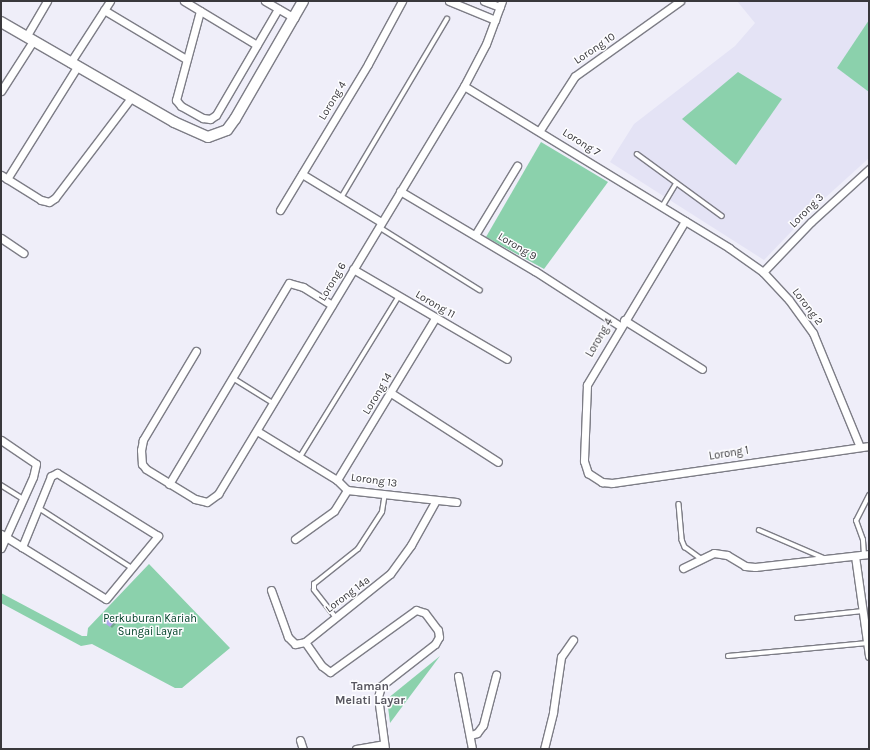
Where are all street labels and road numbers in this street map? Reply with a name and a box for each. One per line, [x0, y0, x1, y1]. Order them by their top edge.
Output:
street label: Lorong 10 [572, 30, 618, 68]
street label: Lorong 4 [316, 79, 350, 123]
street label: Lorong 7 [560, 126, 602, 160]
street label: Lorong 3 [787, 191, 827, 231]
street label: Lorong 9 [495, 230, 539, 264]
street label: Lorong 6 [316, 260, 350, 304]
street label: Lorong 2 [789, 286, 825, 328]
street label: Lorong 11 [413, 288, 457, 322]
street label: Lorong 4 [584, 316, 616, 360]
street label: Lorong 14 [360, 371, 396, 417]
street label: Lorong 1 [708, 444, 750, 464]
street label: Lorong 13 [350, 471, 398, 491]
street label: Lorong 14a [323, 574, 373, 616]

